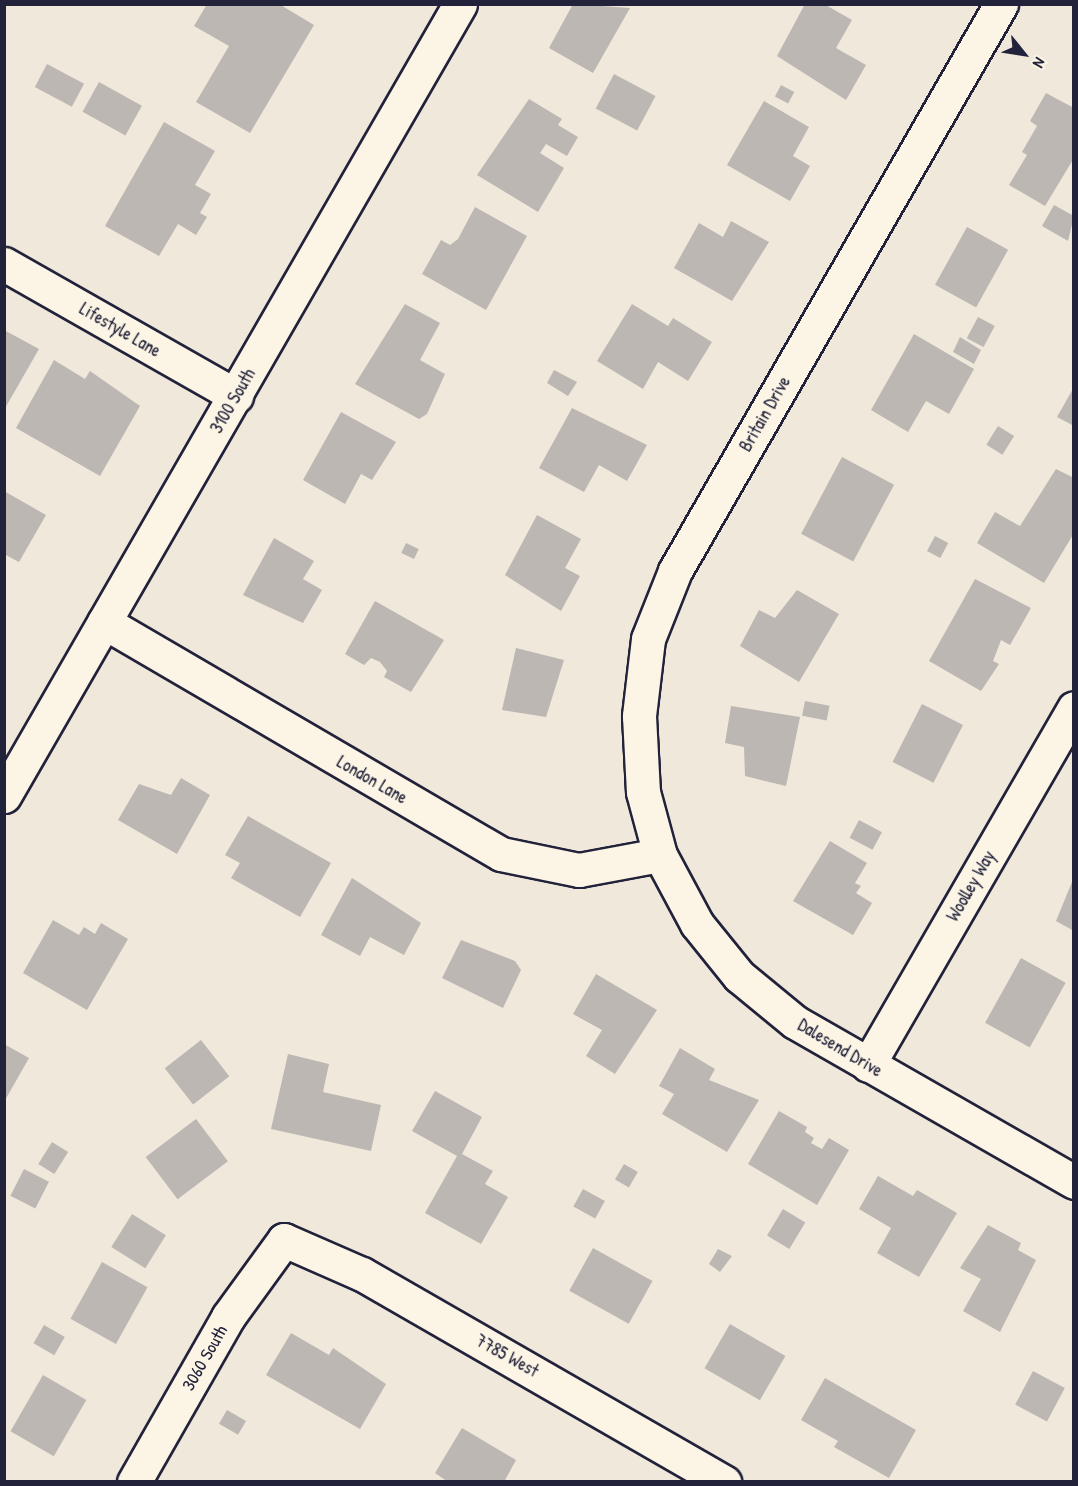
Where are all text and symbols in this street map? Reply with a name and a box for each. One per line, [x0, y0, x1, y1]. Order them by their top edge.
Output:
north arrow [994, 24, 1054, 84]
text: N [1028, 54, 1051, 72]
street label: Lifestyle Lane [76, 298, 164, 362]
street label: 3100 South [206, 365, 260, 437]
street label: Britain Drive [735, 372, 795, 456]
street label: London Lane [333, 751, 411, 809]
street label: Woolley Way [942, 847, 1000, 925]
street label: Dalesend Drive [794, 1014, 886, 1082]
street label: 3060 South [178, 1321, 232, 1395]
street label: 7785 West [472, 1330, 542, 1382]

